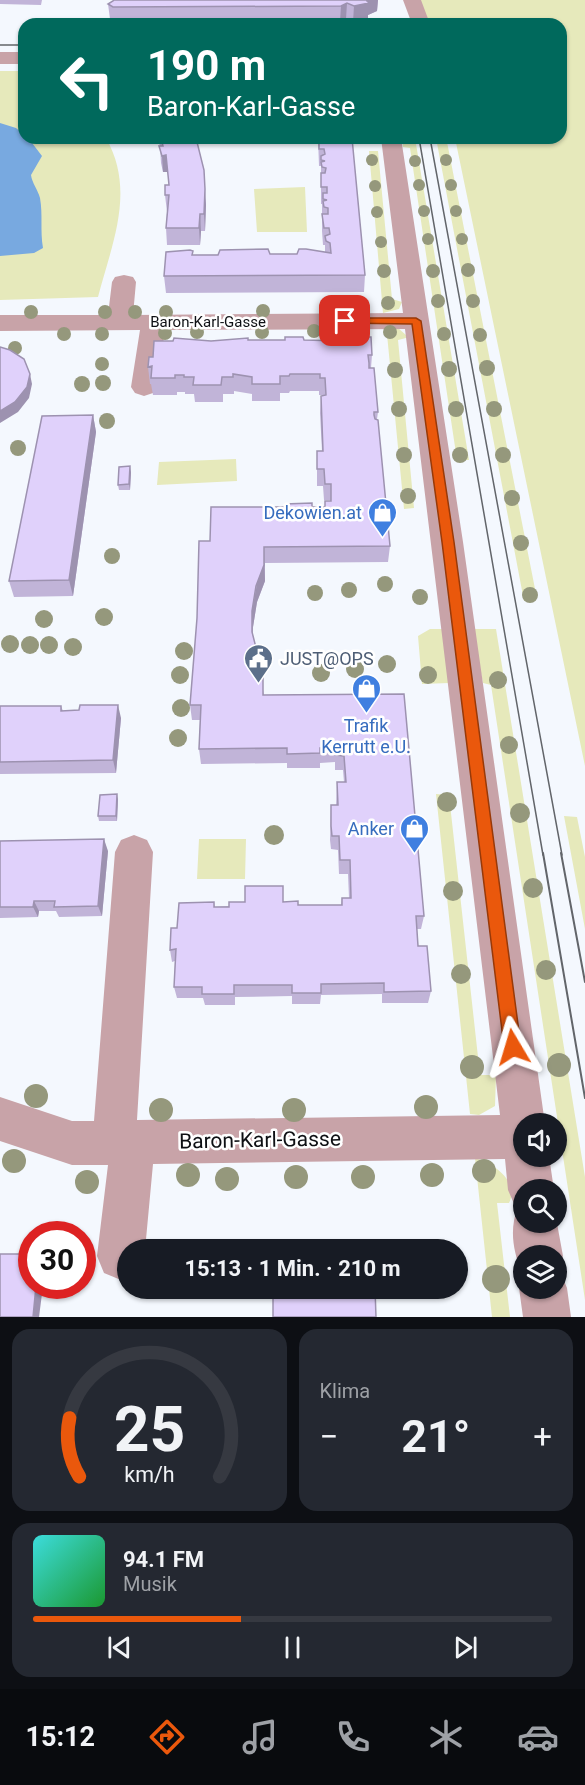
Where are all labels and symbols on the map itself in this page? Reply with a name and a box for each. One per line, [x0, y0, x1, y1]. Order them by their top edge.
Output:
pin [319, 295, 370, 346]
street label: Baron-Karl-Gasse [150, 313, 266, 331]
shop icon: Dekowien.at [367, 496, 399, 538]
place label: Dekowien.at [263, 502, 362, 523]
public building icon: JUST@OPS [243, 642, 275, 684]
place label: JUST@OPS [280, 648, 374, 669]
shop icon: Trafik Kerrutt e.U. [350, 672, 382, 714]
place label: Trafik Kerrutt e.U. [321, 715, 411, 757]
shop icon: Anker [399, 812, 431, 854]
place label: Anker [348, 818, 394, 839]
position arrow [481, 1015, 545, 1079]
street label: Baron-Karl-Gasse [179, 1127, 341, 1153]
speed limit sign: 30 [18, 1221, 96, 1299]

